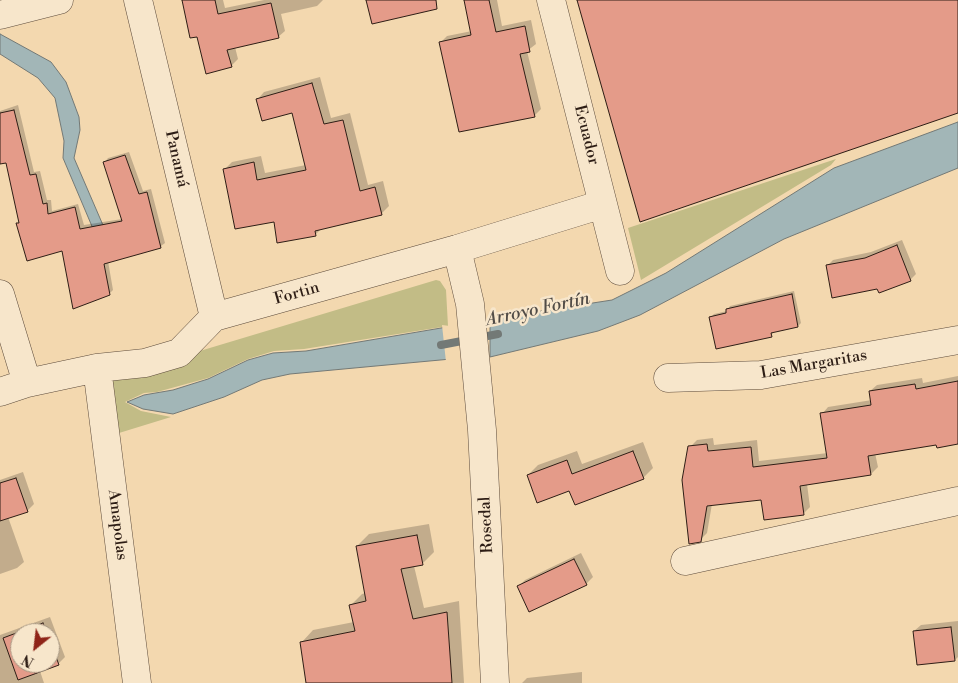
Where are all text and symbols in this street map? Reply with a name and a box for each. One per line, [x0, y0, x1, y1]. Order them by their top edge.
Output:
street label: Ecuador [569, 103, 603, 167]
street label: Panamá [160, 129, 192, 189]
street label: Fortin [272, 278, 322, 310]
water label: Arroyo Fortín [484, 288, 592, 332]
street label: Las Margaritas [759, 346, 869, 384]
street label: Amapolas [103, 489, 131, 561]
street label: Rosedal [476, 496, 498, 554]
north arrow [10, 623, 60, 673]
text: N [19, 650, 37, 671]

